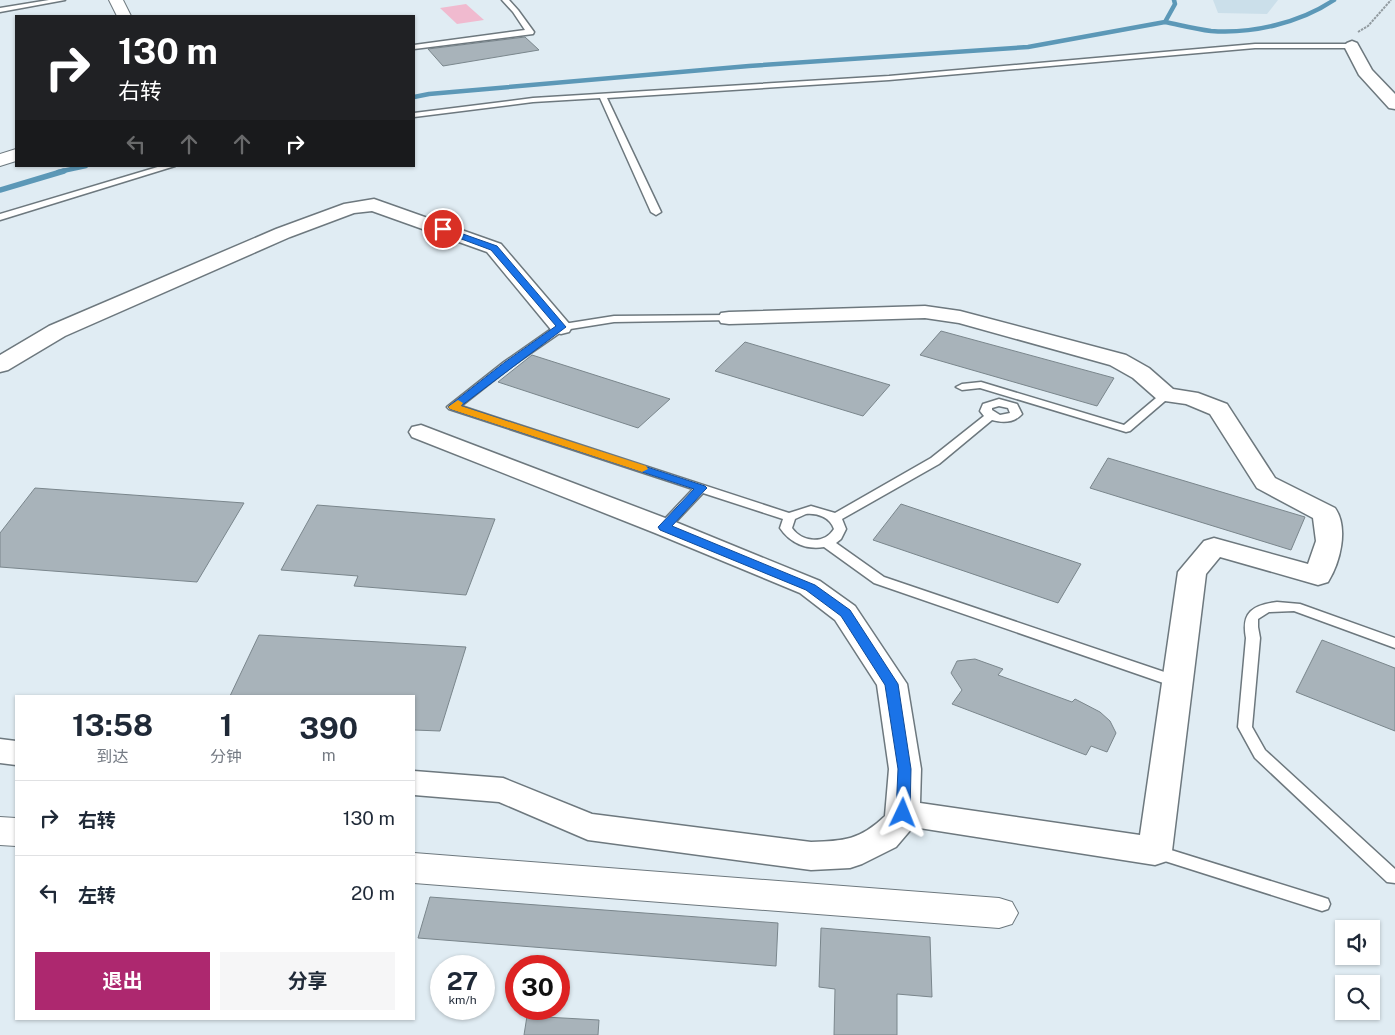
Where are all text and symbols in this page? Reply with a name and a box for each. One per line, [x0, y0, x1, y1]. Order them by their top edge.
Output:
text: 130 m [118, 31, 218, 72]
icon: right [35, 35, 100, 100]
text: 右转 [118, 78, 162, 104]
icon: left [122, 130, 150, 158]
icon: ahead [175, 130, 203, 158]
icon: ahead [228, 130, 256, 158]
icon: right [281, 130, 309, 158]
pin [422, 208, 464, 250]
icon: arrive [429, 215, 457, 243]
text: 13:58 [72, 707, 153, 743]
text: 1 [220, 707, 233, 743]
text: 390 [299, 710, 358, 746]
text: m [322, 746, 336, 765]
text: 到达 [97, 747, 129, 766]
text: 分钟 [210, 747, 242, 766]
position arrow [876, 786, 928, 838]
icon: right [35, 804, 63, 832]
text: 130 m [343, 807, 395, 829]
text: 右转 [78, 809, 116, 831]
icon: left [35, 879, 63, 907]
text: 20 m [351, 882, 395, 904]
text: 左转 [78, 884, 116, 906]
map controls [1335, 920, 1380, 1020]
button: sound [1335, 920, 1380, 965]
button: 退出 [35, 952, 210, 1010]
button: 分享 [220, 952, 395, 1010]
speed limit sign: 30 [505, 955, 570, 1020]
text: 27 [447, 966, 478, 996]
button: search [1335, 975, 1380, 1020]
text: km/h [448, 993, 477, 1007]

